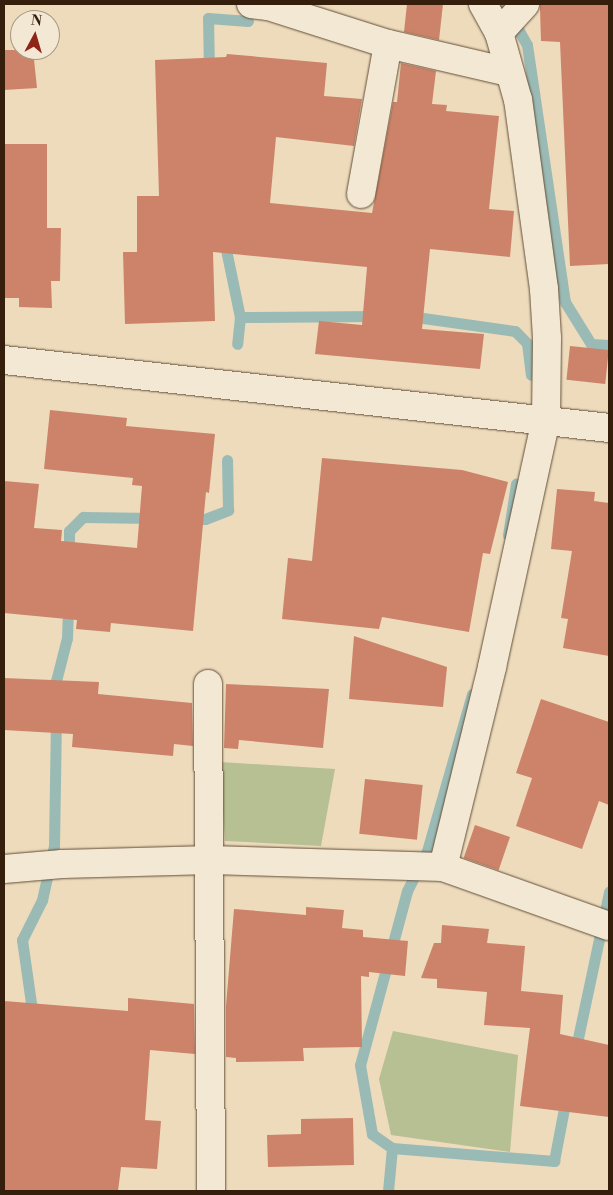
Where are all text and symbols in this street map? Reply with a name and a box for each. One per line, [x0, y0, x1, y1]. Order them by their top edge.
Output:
north arrow [10, 10, 60, 60]
text: N [30, 12, 43, 31]

